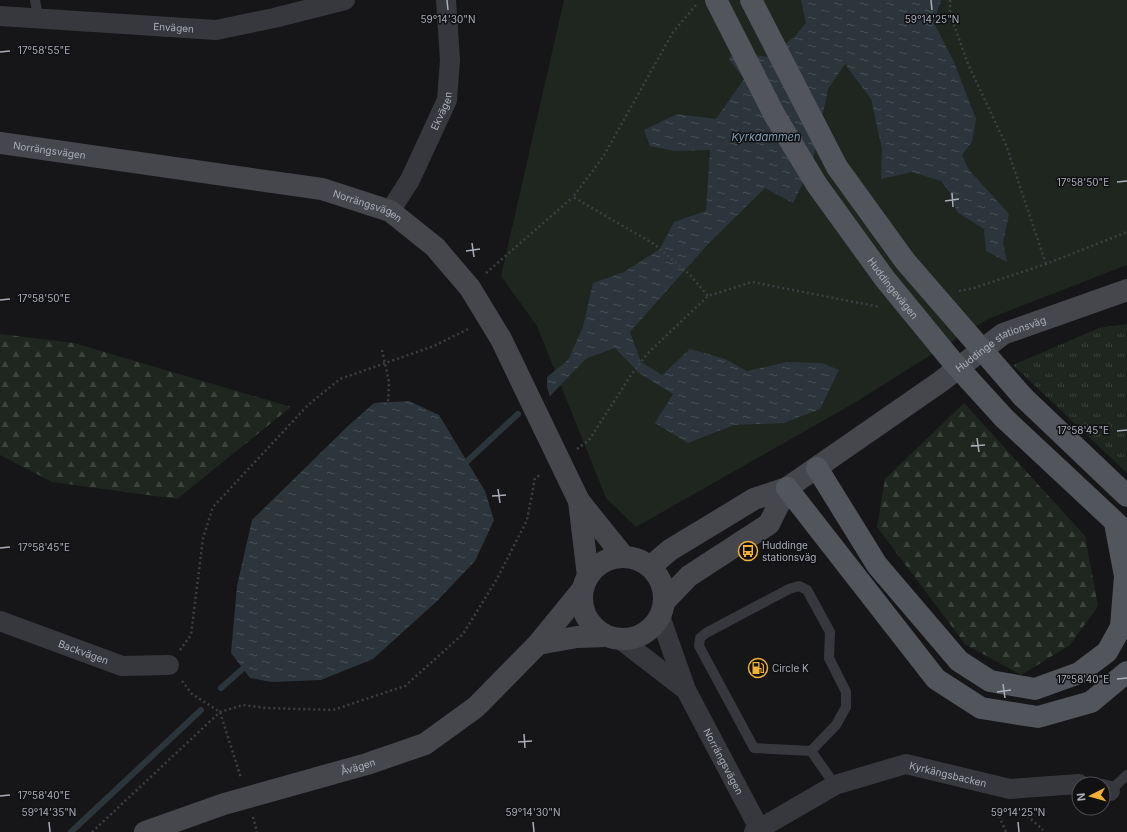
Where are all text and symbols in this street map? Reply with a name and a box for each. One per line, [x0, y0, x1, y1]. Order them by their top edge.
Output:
text: 59°14'30"N [420, 13, 476, 25]
text: 59°14'25"N [905, 13, 959, 25]
street label: Envägen [153, 20, 195, 35]
text: 17°58'55"E [18, 44, 70, 56]
street label: Ekvägen [428, 91, 454, 132]
water label: Kyrkdammen [732, 130, 801, 144]
street label: Norrängsvägen [12, 139, 87, 161]
text: 17°58'50"E [1057, 176, 1109, 188]
street label: Norrängsvägen [332, 187, 405, 224]
street label: Huddingevägen [865, 255, 921, 321]
text: 17°58'50"E [18, 292, 70, 304]
street label: Huddinge stationsväg [953, 313, 1047, 374]
text: 17°58'45"E [1057, 424, 1109, 436]
place label: Huddinge stationsväg [762, 539, 816, 563]
bus stop icon: Huddinge stationsväg [737, 540, 759, 562]
text: 17°58'45"E [18, 541, 70, 553]
street label: Backvägen [57, 637, 110, 667]
fuel station icon: Circle K [747, 657, 769, 679]
place label: Circle K [772, 662, 809, 674]
text: 17°58'40"E [1057, 673, 1109, 685]
street label: Norrängsvägen [701, 726, 746, 797]
street label: Åvägen [339, 756, 377, 777]
street label: Kyrkängsbacken [908, 759, 988, 789]
north arrow [1071, 776, 1111, 816]
text: 17°58'40"E [18, 789, 70, 801]
text: N [1074, 792, 1088, 802]
text: 59°14'35"N [22, 806, 76, 818]
text: 59°14'30"N [505, 806, 561, 818]
text: 59°14'25"N [991, 806, 1045, 818]

